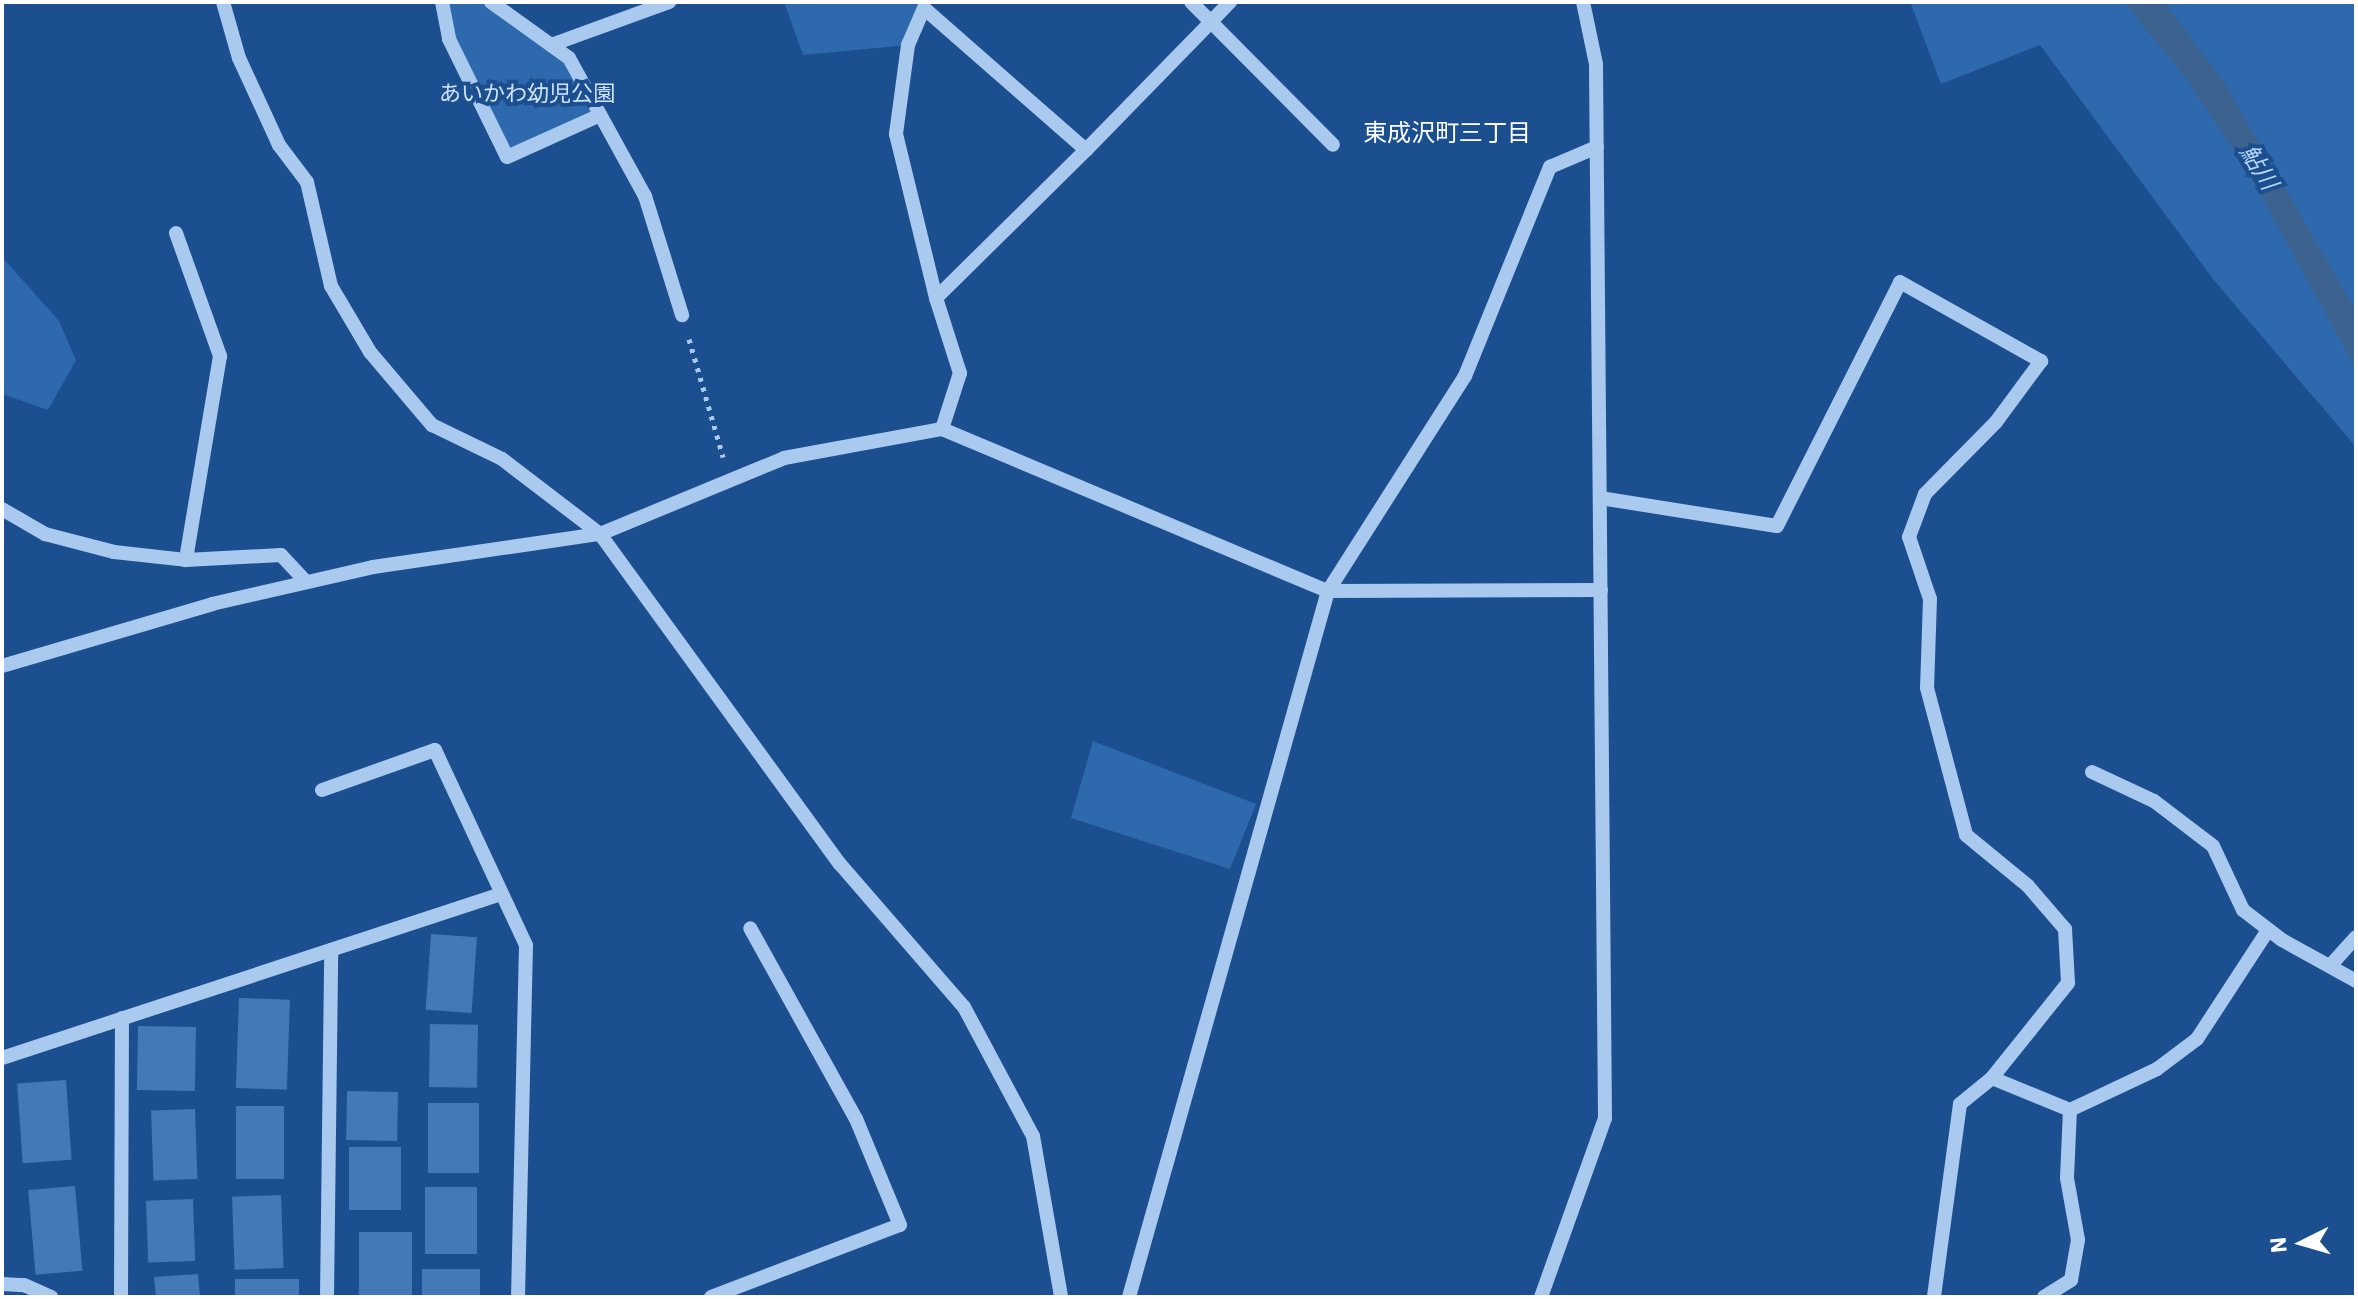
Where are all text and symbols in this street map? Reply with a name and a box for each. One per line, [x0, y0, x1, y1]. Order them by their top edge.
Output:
park label: あいかわ幼児公園 [439, 80, 615, 106]
district label: 東成沢町三丁目 [1363, 119, 1531, 147]
water label: 鮎川 [2234, 139, 2284, 195]
north arrow [2262, 1203, 2342, 1283]
text: N [2262, 1236, 2293, 1254]

